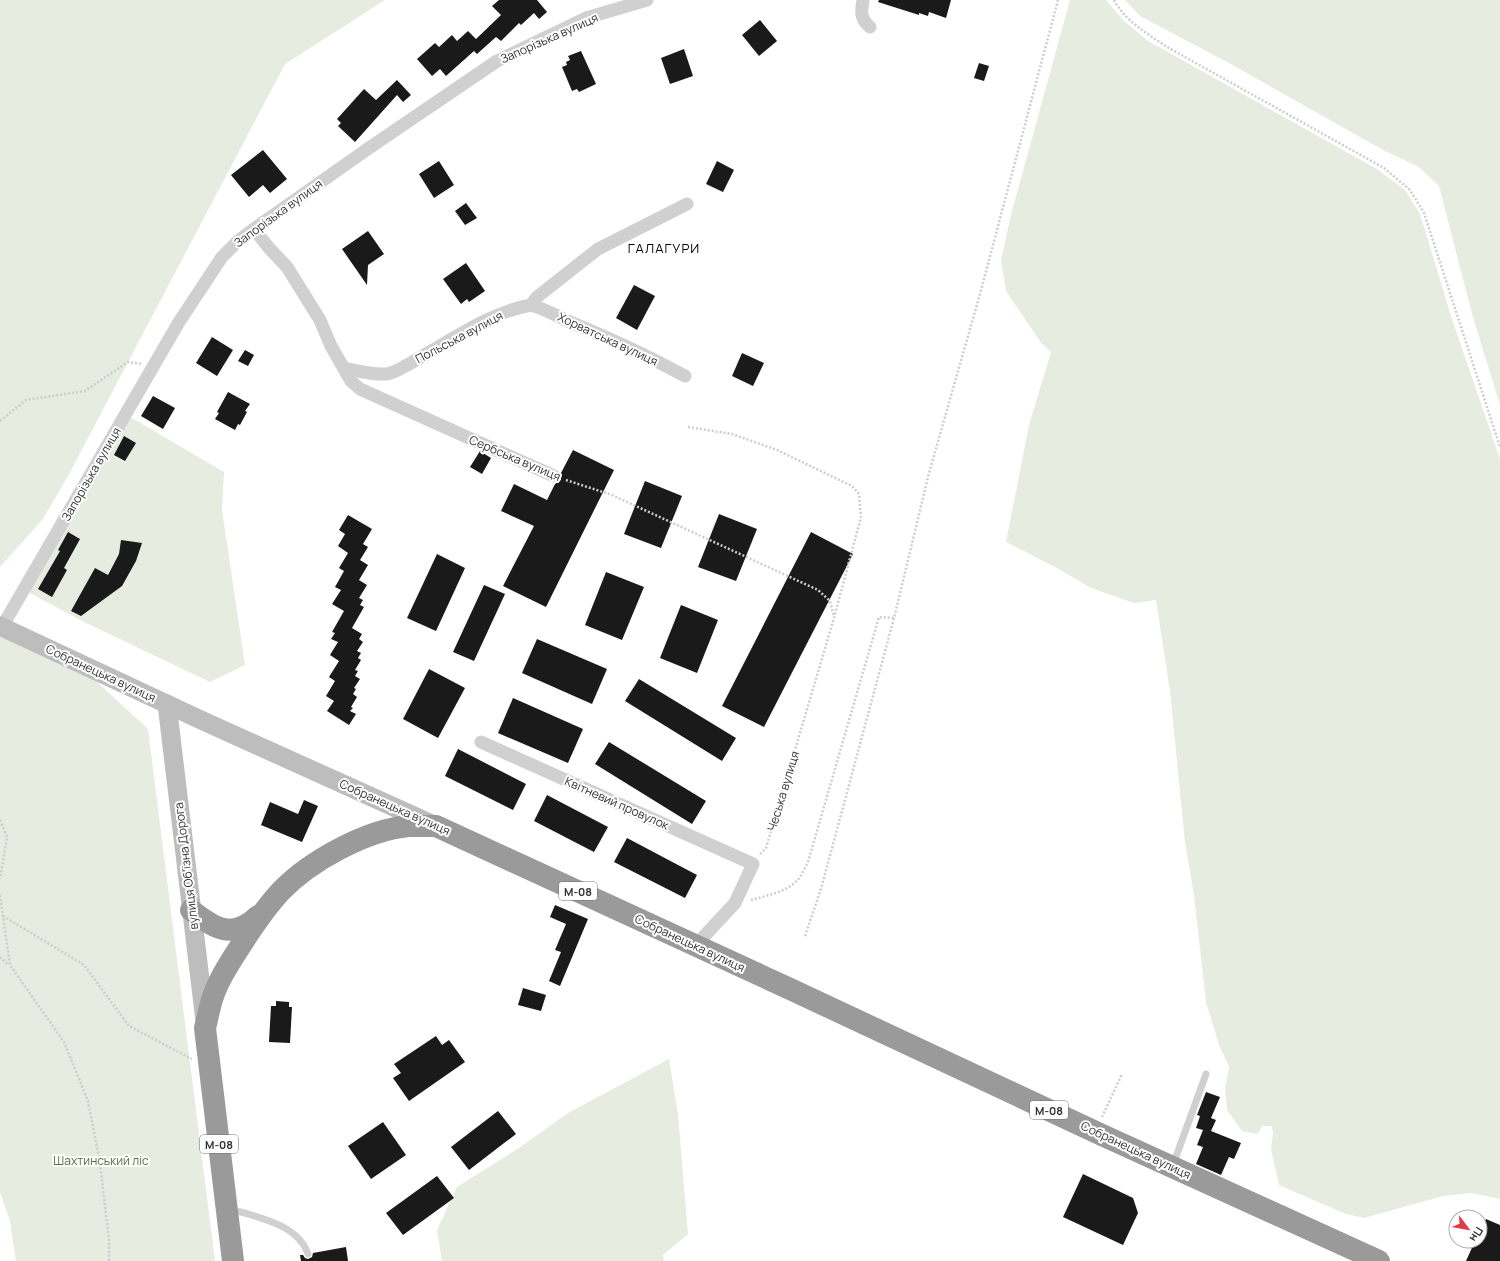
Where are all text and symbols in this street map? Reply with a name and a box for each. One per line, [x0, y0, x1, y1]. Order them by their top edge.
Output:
street label: Запорізька вулиця [497, 9, 601, 67]
street label: Запорізька вулиця [230, 175, 326, 251]
district label: ГАЛАГУРИ [628, 239, 700, 257]
street label: Польська вулиця [412, 307, 506, 367]
street label: Хорватська вулиця [555, 308, 661, 370]
street label: Запорізька вулиця [57, 424, 125, 524]
street label: Сербська вулиця [467, 431, 563, 485]
street label: Собранецька вулиця [43, 640, 159, 706]
street label: Чеська вулиця [763, 749, 803, 833]
street label: Квітневий провулок [562, 772, 673, 834]
street label: Собранецька вулиця [337, 775, 453, 839]
street label: вулиця Обʼїзна Дорога [170, 801, 202, 931]
road number: М-08 [559, 882, 597, 900]
street label: Собранецька вулиця [632, 910, 748, 976]
road number: М-08 [1030, 1101, 1068, 1119]
street label: Собранецька вулиця [1078, 1117, 1194, 1183]
road number: М-08 [200, 1135, 238, 1153]
park label: Шахтинський ліс [53, 1152, 149, 1169]
north arrow [1448, 1209, 1488, 1249]
text: Пн [1467, 1224, 1487, 1245]

